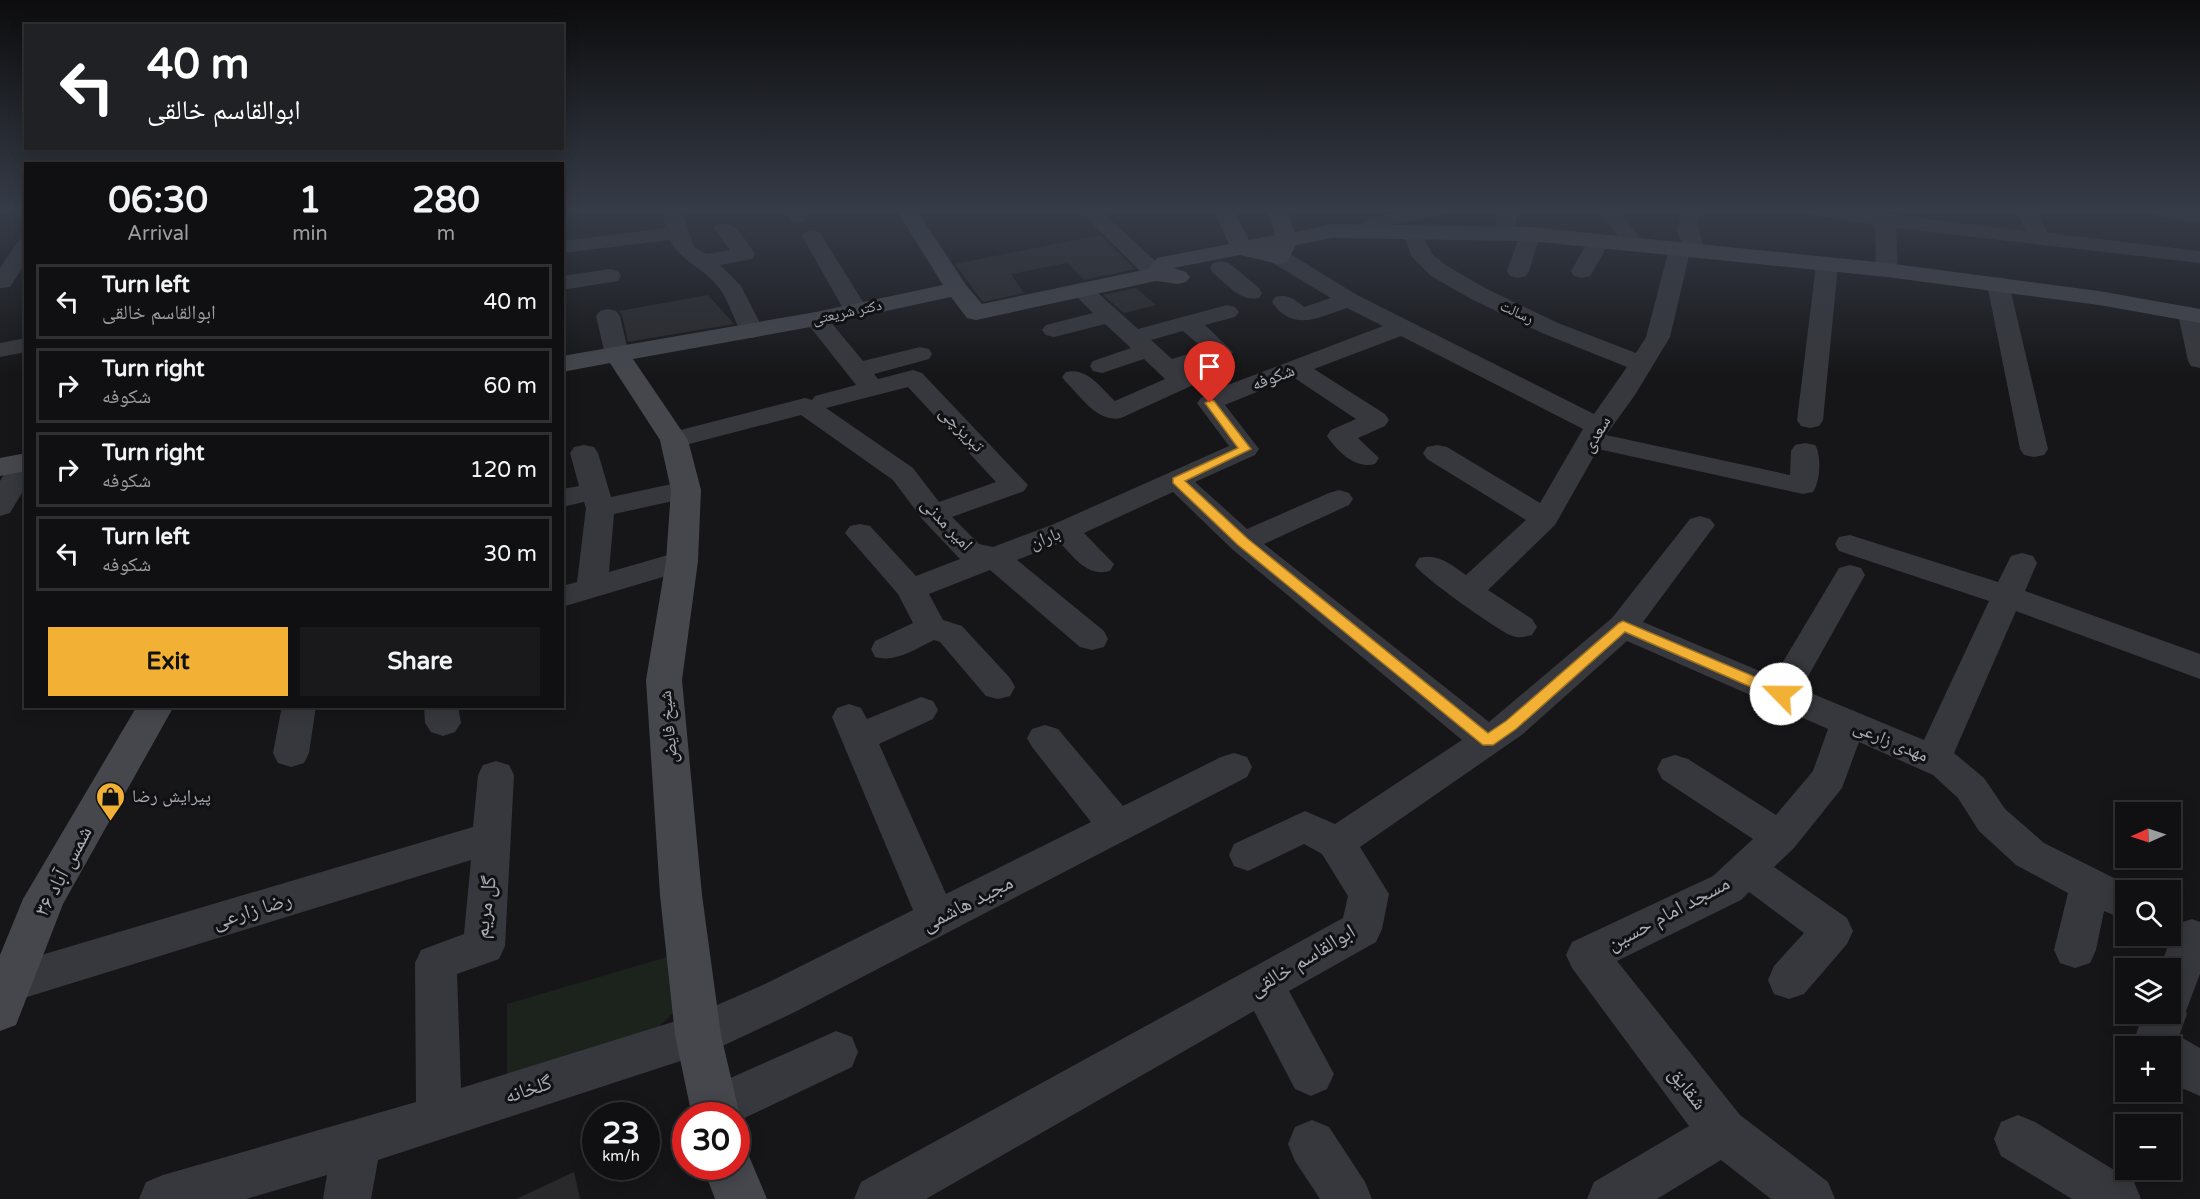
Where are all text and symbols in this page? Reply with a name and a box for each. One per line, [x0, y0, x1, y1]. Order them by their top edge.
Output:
text: 40 m [147, 39, 249, 90]
icon: left [48, 48, 126, 126]
text: ابوالقاسم خالقی [147, 94, 301, 127]
text: 06:30 [108, 179, 208, 222]
text: 1 [299, 179, 321, 222]
text: 280 [412, 179, 480, 222]
text: Arrival [127, 222, 189, 246]
text: min [292, 222, 328, 246]
text: m [437, 222, 455, 246]
text: Turn left [102, 272, 190, 298]
icon: left [51, 285, 84, 318]
text: 40 m [483, 289, 537, 315]
street label: دکتر شریعتی [811, 296, 884, 329]
street label: رسالت [1497, 296, 1537, 328]
text: ابوالقاسم خالقی [102, 301, 216, 325]
pin [1184, 341, 1235, 403]
icon: arrive [1193, 350, 1226, 383]
text: Turn right [102, 356, 204, 382]
street label: شکوفه [1248, 359, 1298, 395]
icon: right [51, 369, 84, 402]
text: 60 m [483, 373, 537, 399]
text: شکوفه [102, 385, 151, 409]
street label: تبریزچی [935, 401, 989, 457]
street label: سعدی [1577, 412, 1615, 456]
text: Turn right [102, 440, 204, 466]
icon: right [51, 453, 84, 486]
text: 120 m [470, 457, 537, 483]
text: شکوفه [102, 469, 151, 493]
street label: امیر مدنی [917, 493, 977, 555]
street label: باران [1026, 522, 1064, 554]
text: Turn left [102, 524, 190, 550]
icon: left [51, 537, 84, 570]
text: 30 m [483, 541, 537, 567]
text: شکوفه [102, 553, 151, 577]
button: Exit [48, 627, 288, 696]
button: Share [300, 627, 540, 696]
position arrow [1749, 662, 1813, 726]
street label: شیخ فایض [654, 690, 683, 764]
street label: مهدی زارعی [1850, 715, 1932, 767]
shop icon: پیرایش رضا [95, 780, 127, 822]
place label: پیرایش رضا [132, 785, 211, 807]
north arrow [2115, 802, 2181, 868]
map controls [2115, 802, 2181, 1180]
street label: شمس آباد ۳۶ [29, 822, 98, 921]
street label: مجید هاشمی [917, 870, 1017, 937]
street label: مسجد امام حسین [1602, 871, 1734, 957]
street label: گل مریم [469, 874, 503, 940]
button: search [2115, 880, 2181, 946]
street label: رضا زارعی [209, 887, 295, 934]
street label: ابوالقاسم خالقی [1245, 919, 1360, 1003]
button: layers [2115, 958, 2181, 1024]
button: + [2115, 1036, 2181, 1102]
street label: شقایق [1663, 1062, 1712, 1115]
street label: گلخانه [501, 1070, 555, 1109]
speed limit sign: 30 [672, 1102, 750, 1180]
button: − [2115, 1114, 2181, 1180]
text: 23 [602, 1115, 640, 1152]
text: km/h [602, 1147, 640, 1165]

